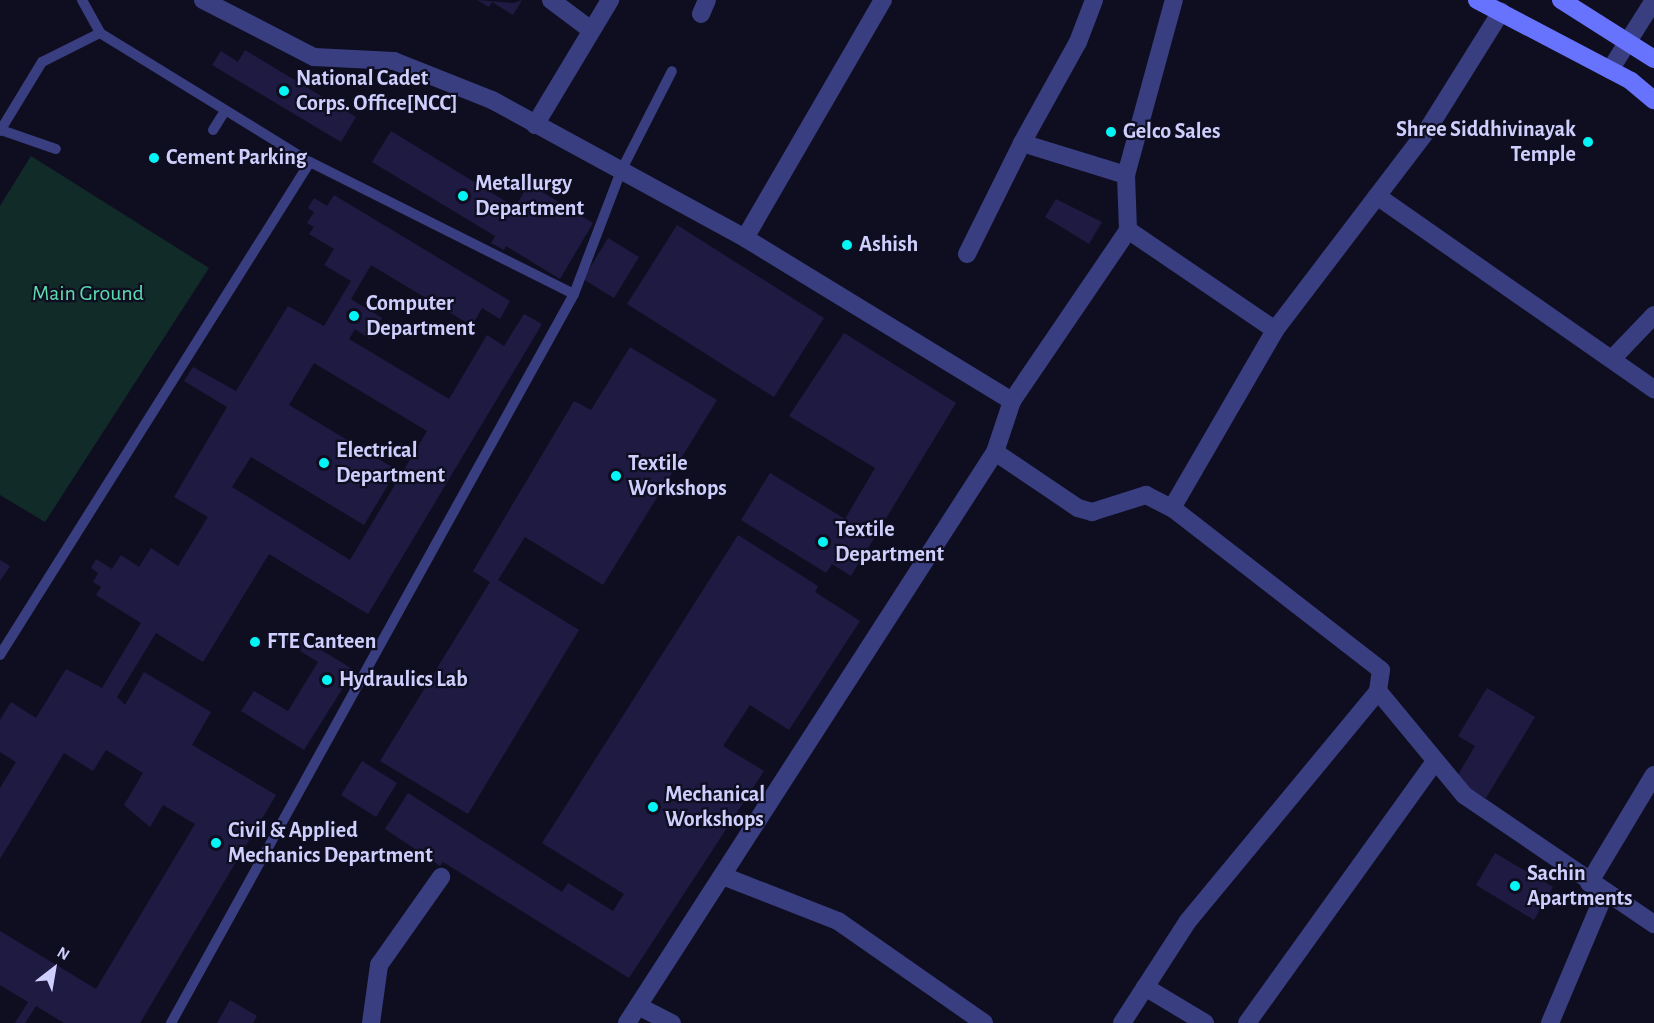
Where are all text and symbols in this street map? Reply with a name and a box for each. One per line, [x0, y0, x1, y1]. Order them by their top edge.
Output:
place label: National Cadet Corps. Office[NCC] [296, 65, 457, 116]
marker: National Cadet Corps. Office[NCC] [277, 84, 291, 98]
place label: Shree Siddhivinayak Temple [1396, 116, 1576, 168]
place label: Gelco Sales [1123, 119, 1220, 145]
marker: Gelco Sales [1104, 125, 1118, 139]
marker: Shree Siddhivinayak Temple [1581, 135, 1595, 149]
place label: Cement Parking [166, 145, 307, 171]
marker: Cement Parking [147, 151, 161, 165]
place label: Metallurgy Department [475, 170, 584, 222]
marker: Metallurgy Department [456, 189, 470, 203]
place label: Ashish [859, 232, 918, 258]
marker: Ashish [840, 238, 854, 252]
park label: Main Ground [32, 281, 144, 307]
place label: Computer Department [366, 290, 475, 342]
marker: Computer Department [347, 309, 361, 323]
place label: Electrical Department [336, 437, 445, 488]
place label: Textile Workshops [628, 450, 727, 502]
marker: Electrical Department [317, 456, 331, 470]
marker: Textile Workshops [609, 469, 623, 483]
place label: Textile Department [835, 516, 944, 568]
marker: Textile Department [816, 535, 830, 549]
place label: FTE Canteen [267, 629, 376, 655]
marker: FTE Canteen [248, 635, 262, 649]
place label: Hydraulics Lab [339, 667, 468, 693]
marker: Hydraulics Lab [320, 673, 334, 687]
place label: Mechanical Workshops [665, 781, 765, 832]
marker: Mechanical Workshops [646, 800, 660, 814]
place label: Civil & Applied Mechanics Department [228, 817, 433, 868]
marker: Civil & Applied Mechanics Department [209, 836, 223, 850]
place label: Sachin Apartments [1527, 860, 1632, 912]
marker: Sachin Apartments [1508, 879, 1522, 893]
north arrow [24, 939, 84, 999]
text: N [54, 944, 72, 963]

